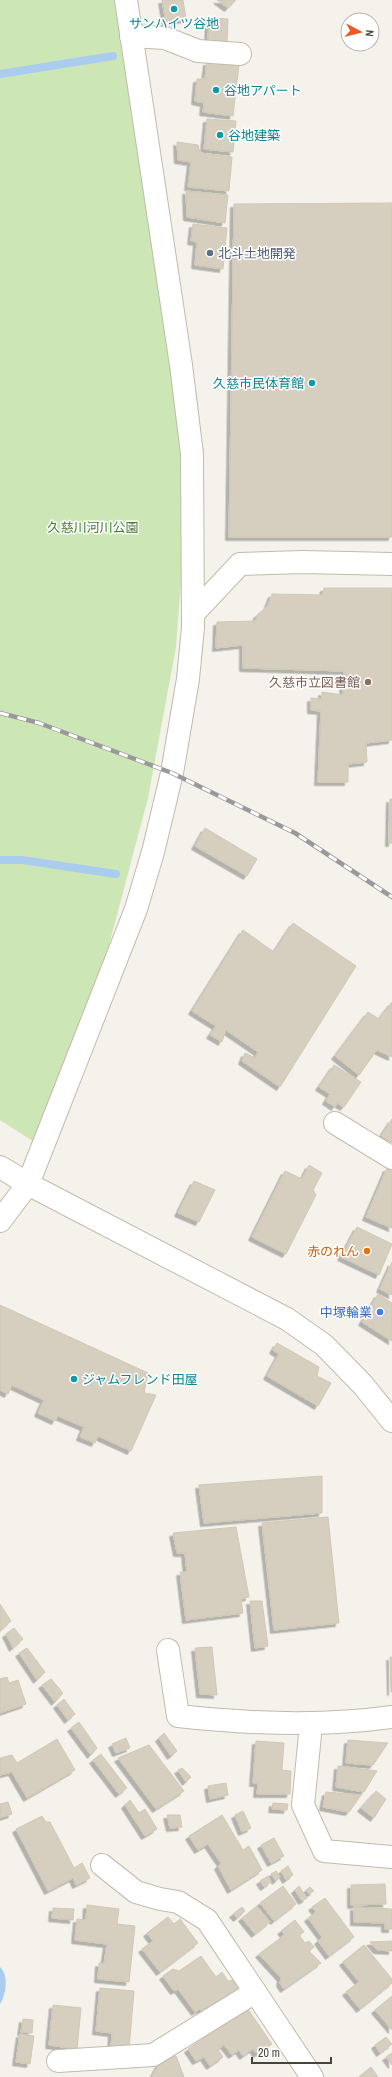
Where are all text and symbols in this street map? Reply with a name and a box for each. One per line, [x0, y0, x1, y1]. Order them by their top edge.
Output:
marker: サンハイツ谷地 [169, 4, 179, 14]
north arrow [340, 12, 380, 52]
place label: サンハイツ谷地 [129, 15, 219, 32]
text: N [363, 29, 377, 37]
place label: 谷地アパート [224, 82, 302, 99]
marker: 谷地アパート [211, 85, 221, 95]
place label: 谷地建築 [228, 127, 280, 144]
marker: 谷地建築 [215, 130, 225, 140]
place label: 北斗土地開発 [218, 245, 296, 262]
marker: 北斗土地開発 [205, 248, 215, 258]
place label: 久慈市民体育館 [213, 375, 304, 392]
marker: 久慈市民体育館 [307, 378, 317, 388]
park label: 久慈川河川公園 [47, 519, 139, 536]
place label: 久慈市立図書館 [269, 674, 360, 691]
marker: 久慈市立図書館 [363, 677, 373, 687]
place label: 赤のれん [307, 1243, 359, 1260]
marker: 赤のれん [362, 1246, 372, 1256]
place label: 中塚輪業 [320, 1304, 372, 1321]
marker: 中塚輪業 [375, 1307, 385, 1317]
place label: ジャムフレンド田屋 [82, 1371, 198, 1388]
marker: ジャムフレンド田屋 [69, 1374, 79, 1384]
scale bar [252, 2039, 331, 2065]
text: 20 m [258, 2045, 280, 2061]

